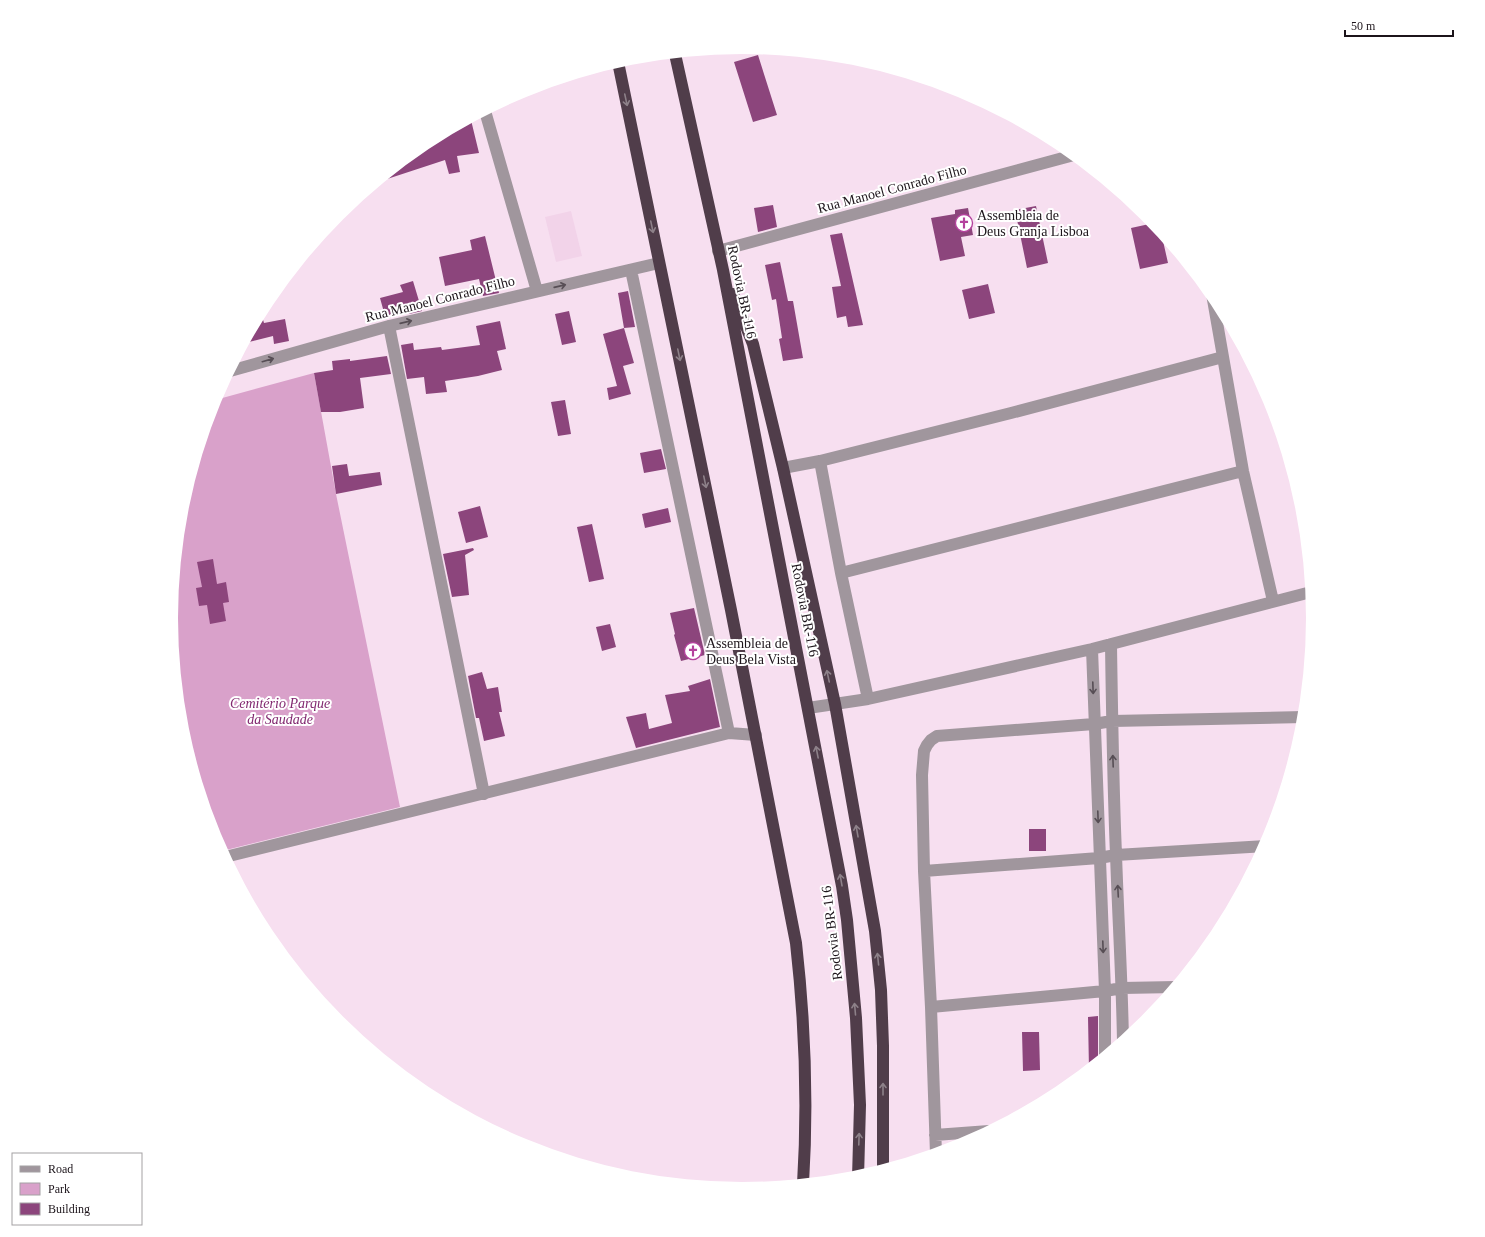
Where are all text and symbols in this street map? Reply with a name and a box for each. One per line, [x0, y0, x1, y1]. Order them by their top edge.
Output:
scale bar [1345, 12, 1453, 38]
text: 50 m [1351, 19, 1376, 33]
one-way arrow [623, 93, 631, 106]
street label: Rua Manoel Conrado Filho [816, 162, 968, 216]
place label: Assembleia de Deus Granja Lisboa [977, 208, 1090, 239]
church icon: Assembleia de Deus Granja Lisboa [954, 213, 974, 233]
one-way arrow [649, 221, 657, 234]
street label: Rodovia BR-116 [725, 244, 759, 340]
street label: Rua Manoel Conrado Filho [364, 273, 516, 325]
one-way arrow [553, 282, 566, 290]
one-way arrow [399, 317, 412, 325]
one-way arrow [675, 348, 683, 361]
one-way arrow [261, 356, 274, 364]
one-way arrow [702, 475, 710, 488]
street label: Rodovia BR-116 [789, 562, 821, 658]
place label: Assembleia de Deus Bela Vista [706, 636, 797, 667]
church icon: Assembleia de Deus Bela Vista [683, 641, 703, 661]
one-way arrow [824, 669, 832, 682]
one-way arrow [1089, 681, 1097, 694]
park label: Cemitério Parque da Saudade [230, 696, 330, 727]
one-way arrow [812, 746, 820, 759]
one-way arrow [1109, 755, 1117, 768]
one-way arrow [1094, 810, 1102, 823]
one-way arrow [853, 825, 861, 838]
one-way arrow [837, 874, 845, 887]
street label: Rodovia BR-116 [819, 885, 845, 981]
one-way arrow [1114, 885, 1121, 898]
one-way arrow [1099, 940, 1107, 953]
one-way arrow [874, 953, 881, 966]
one-way arrow [852, 1003, 859, 1016]
one-way arrow [879, 1083, 887, 1096]
one-way arrow [855, 1133, 863, 1146]
legend [12, 1153, 142, 1225]
text: Road [48, 1162, 73, 1176]
text: Park [48, 1182, 70, 1196]
text: Building [48, 1202, 90, 1216]

